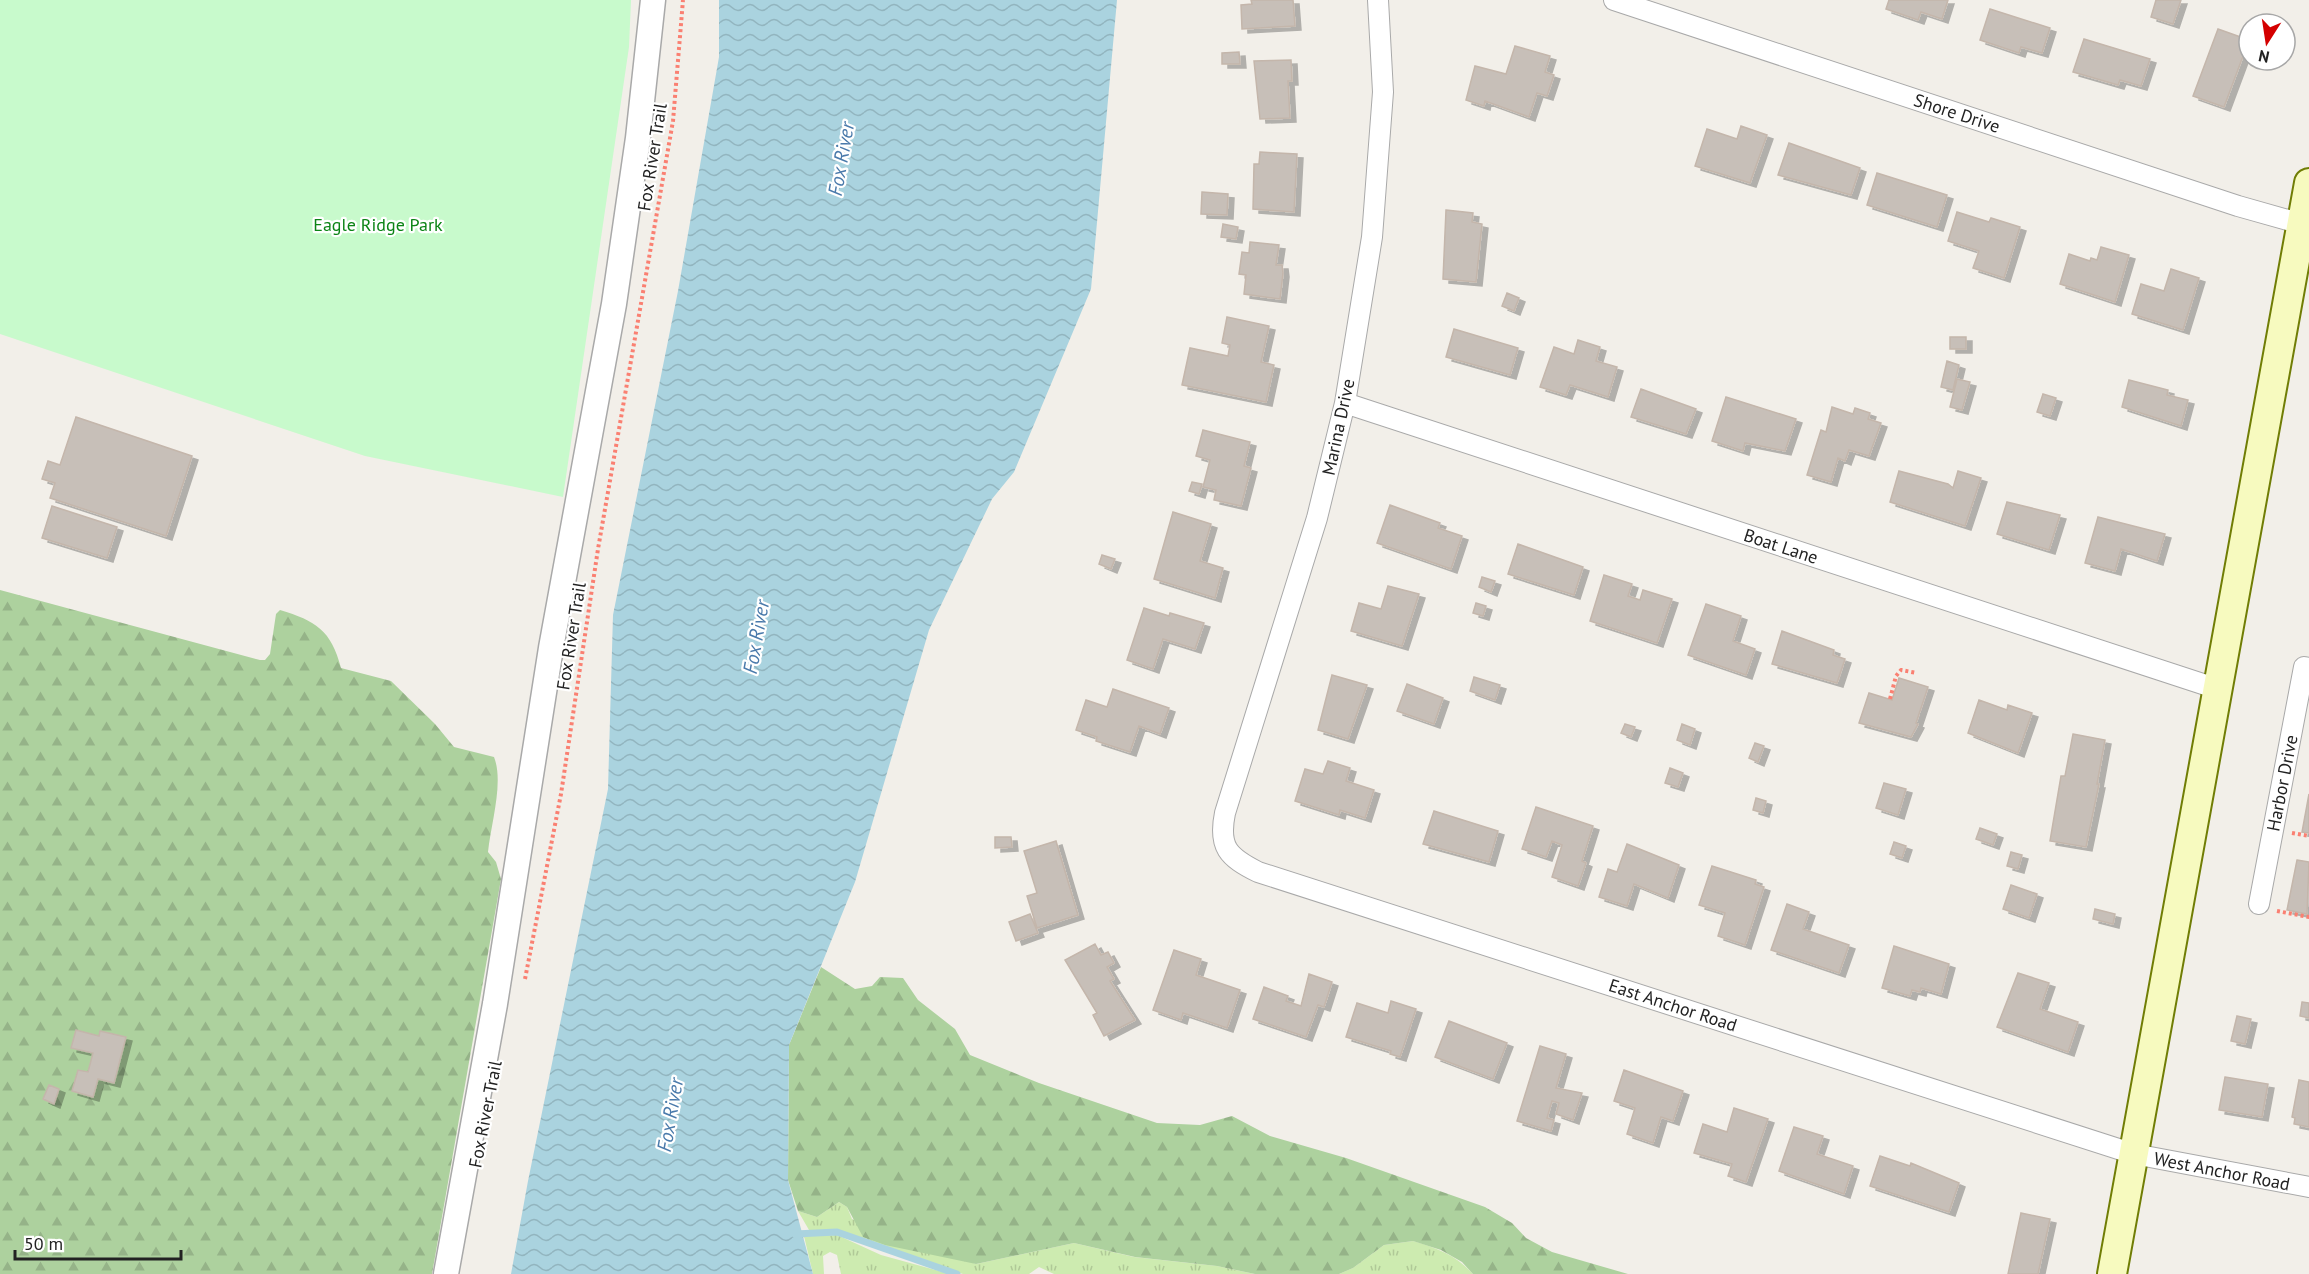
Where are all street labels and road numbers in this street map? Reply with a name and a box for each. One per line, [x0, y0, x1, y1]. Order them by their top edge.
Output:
street label: Shore Drive [1911, 88, 2003, 138]
street label: Fox River Trail [632, 101, 672, 213]
street label: Marina Drive [1317, 377, 1359, 477]
street label: Boat Lane [1741, 523, 1821, 569]
street label: Fox River Trail [551, 580, 591, 692]
street label: Harbor Drive [2261, 733, 2303, 833]
street label: East Anchor Road [1606, 973, 1740, 1037]
street label: Fox River Trail [463, 1058, 507, 1170]
street label: West Anchor Road [2152, 1147, 2292, 1195]

